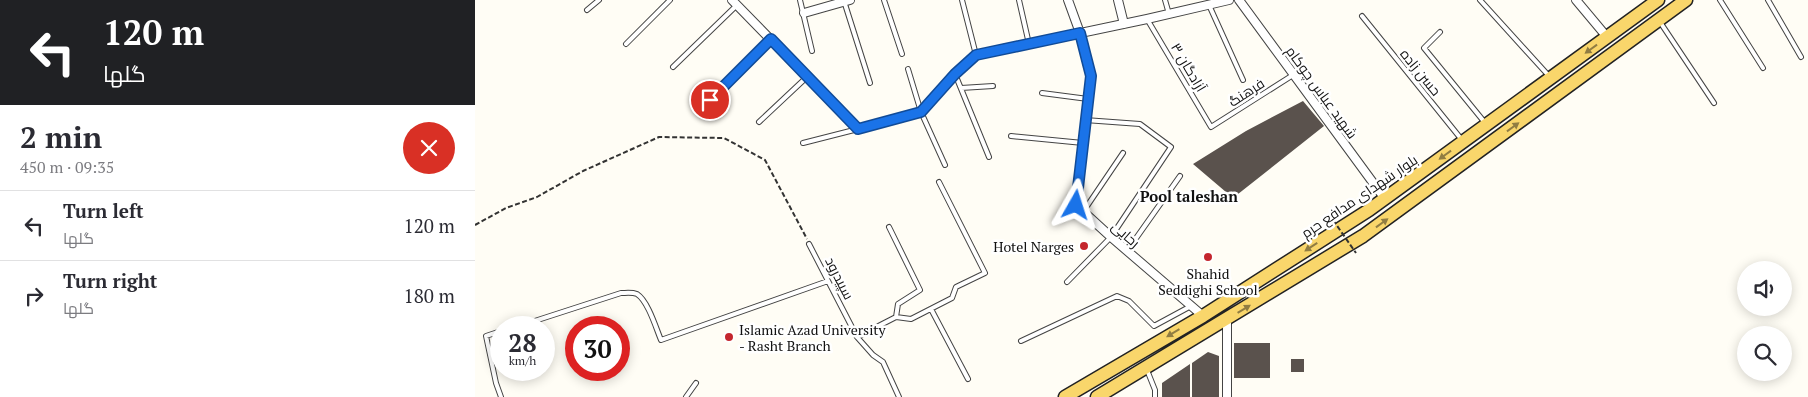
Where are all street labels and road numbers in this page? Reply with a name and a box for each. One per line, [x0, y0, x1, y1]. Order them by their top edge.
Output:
street label: آزادگان ۳ [1167, 39, 1211, 95]
street label: شهید عباس چوکام [1281, 42, 1362, 143]
street label: حسن زاده [1396, 45, 1446, 99]
street label: فرهنگ [1224, 73, 1268, 111]
street label: بلوار شهدای مدافع حرم [1297, 150, 1422, 243]
street label: رجایی [1108, 216, 1144, 252]
street label: سپیدرود [820, 253, 859, 303]

